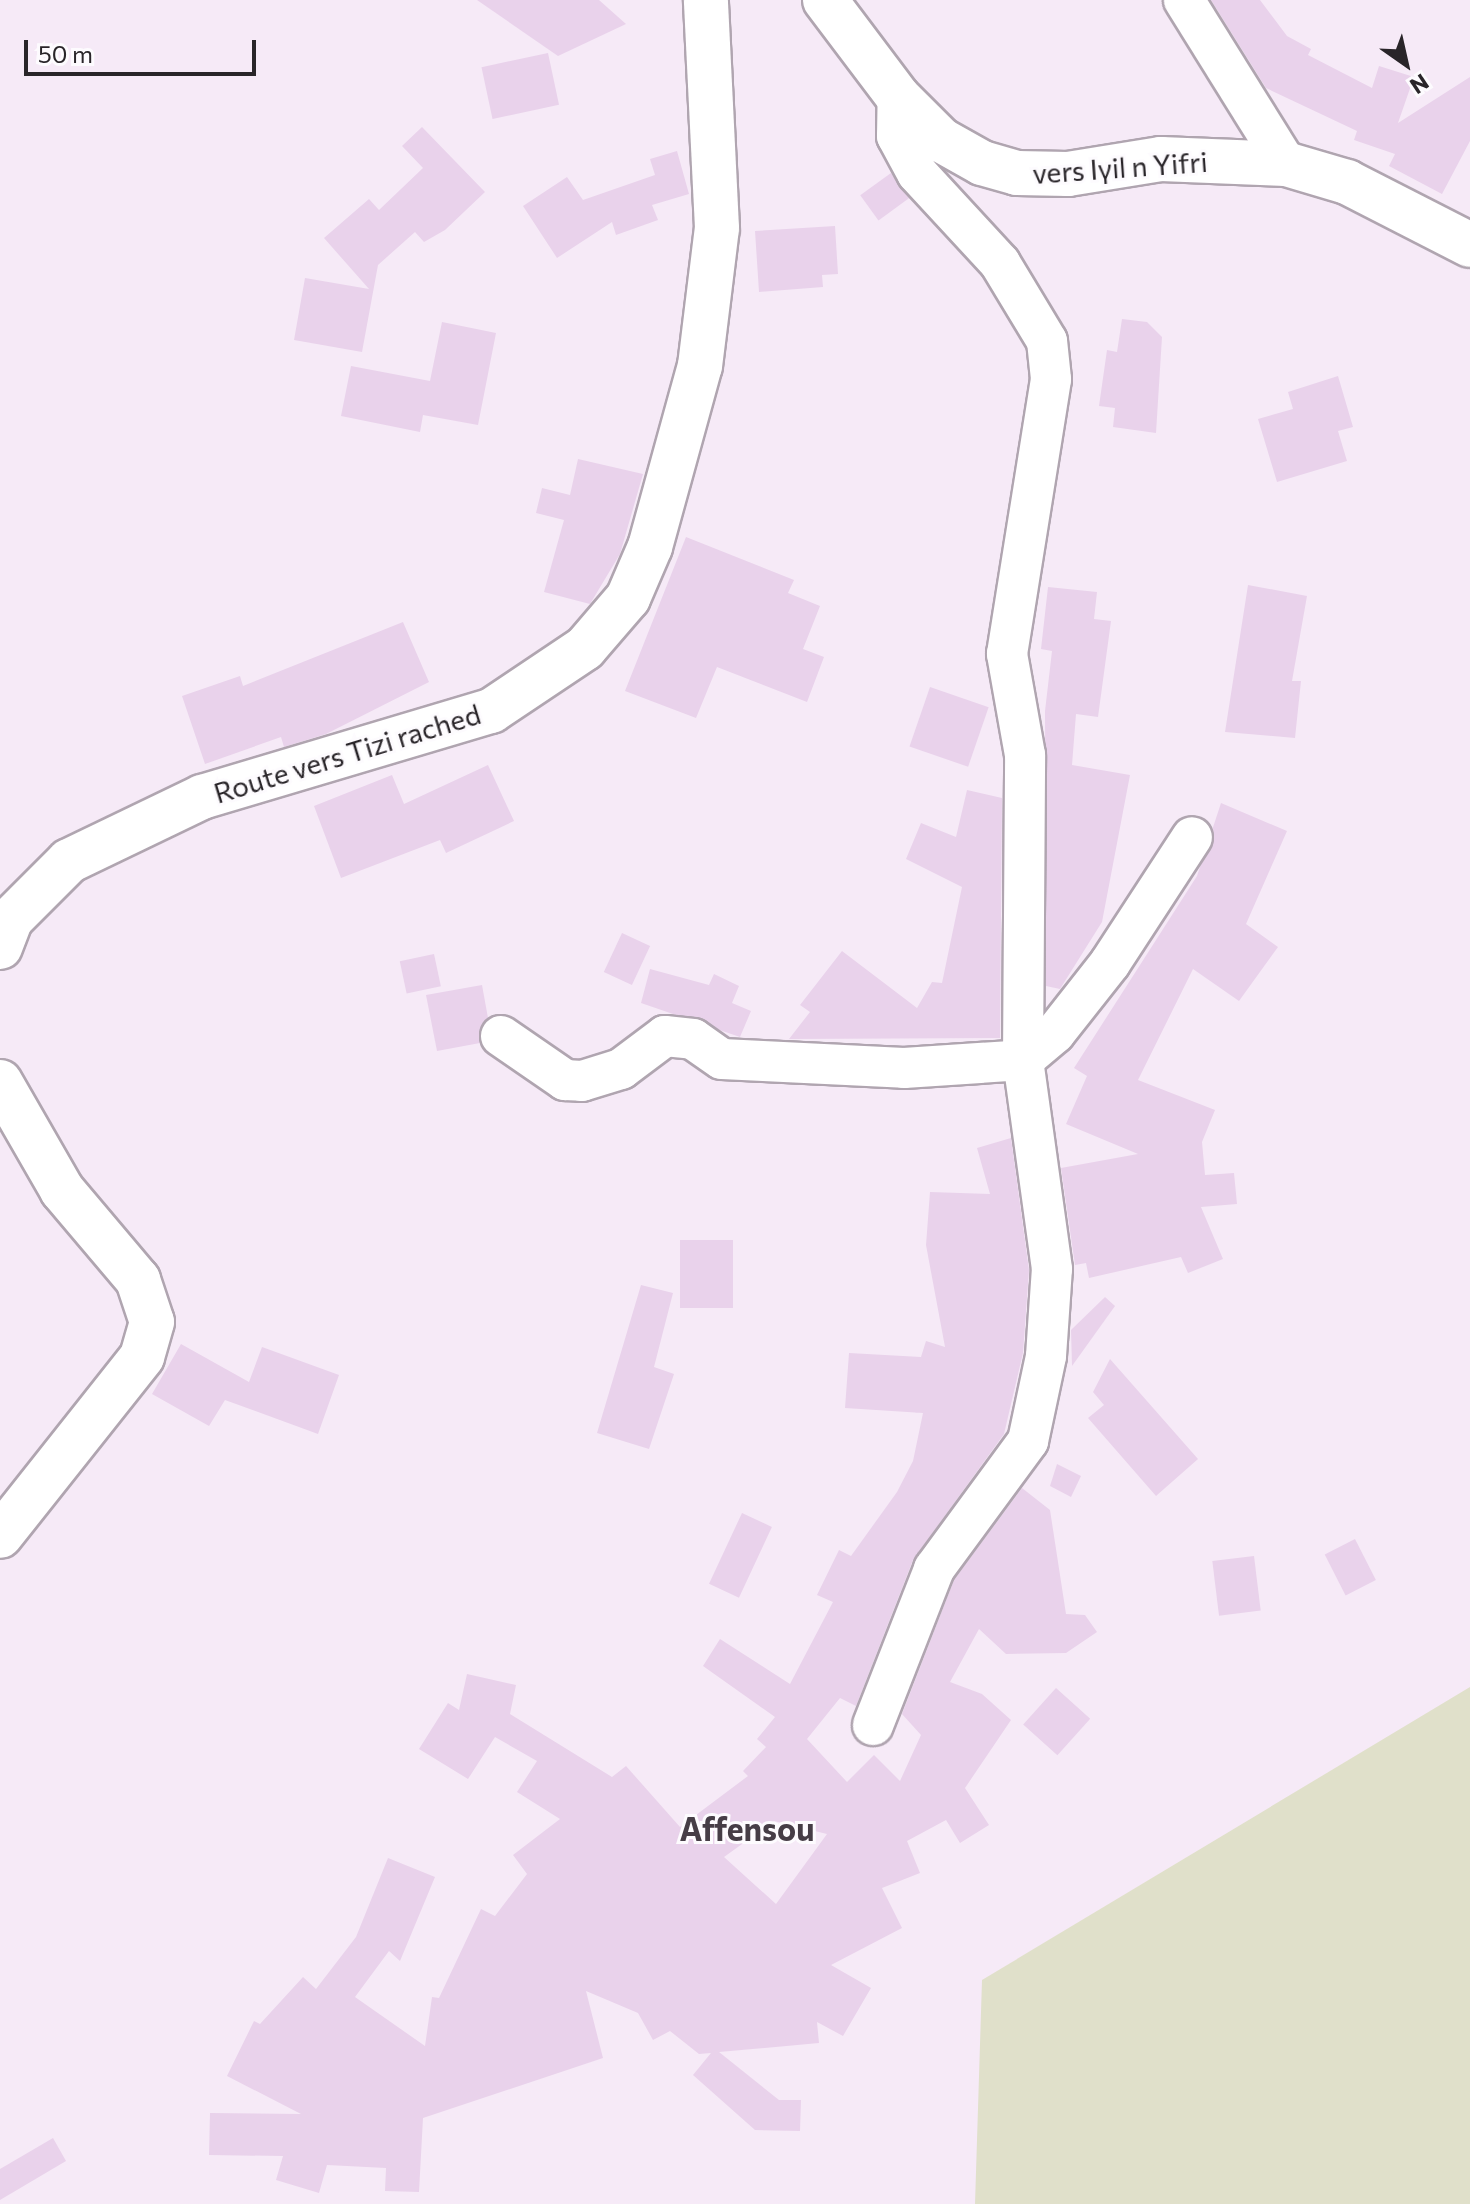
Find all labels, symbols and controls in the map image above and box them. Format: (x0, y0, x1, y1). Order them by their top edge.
scale bar (28, 24, 260, 74)
north arrow (1366, 24, 1446, 104)
text: 50 m (38, 39, 93, 68)
text: N (1405, 69, 1434, 100)
street label: vers Iγil n Yifri (1031, 144, 1209, 190)
street label: Route vers Tizi rached (210, 696, 484, 810)
district label: Affensou (680, 1809, 814, 1847)

